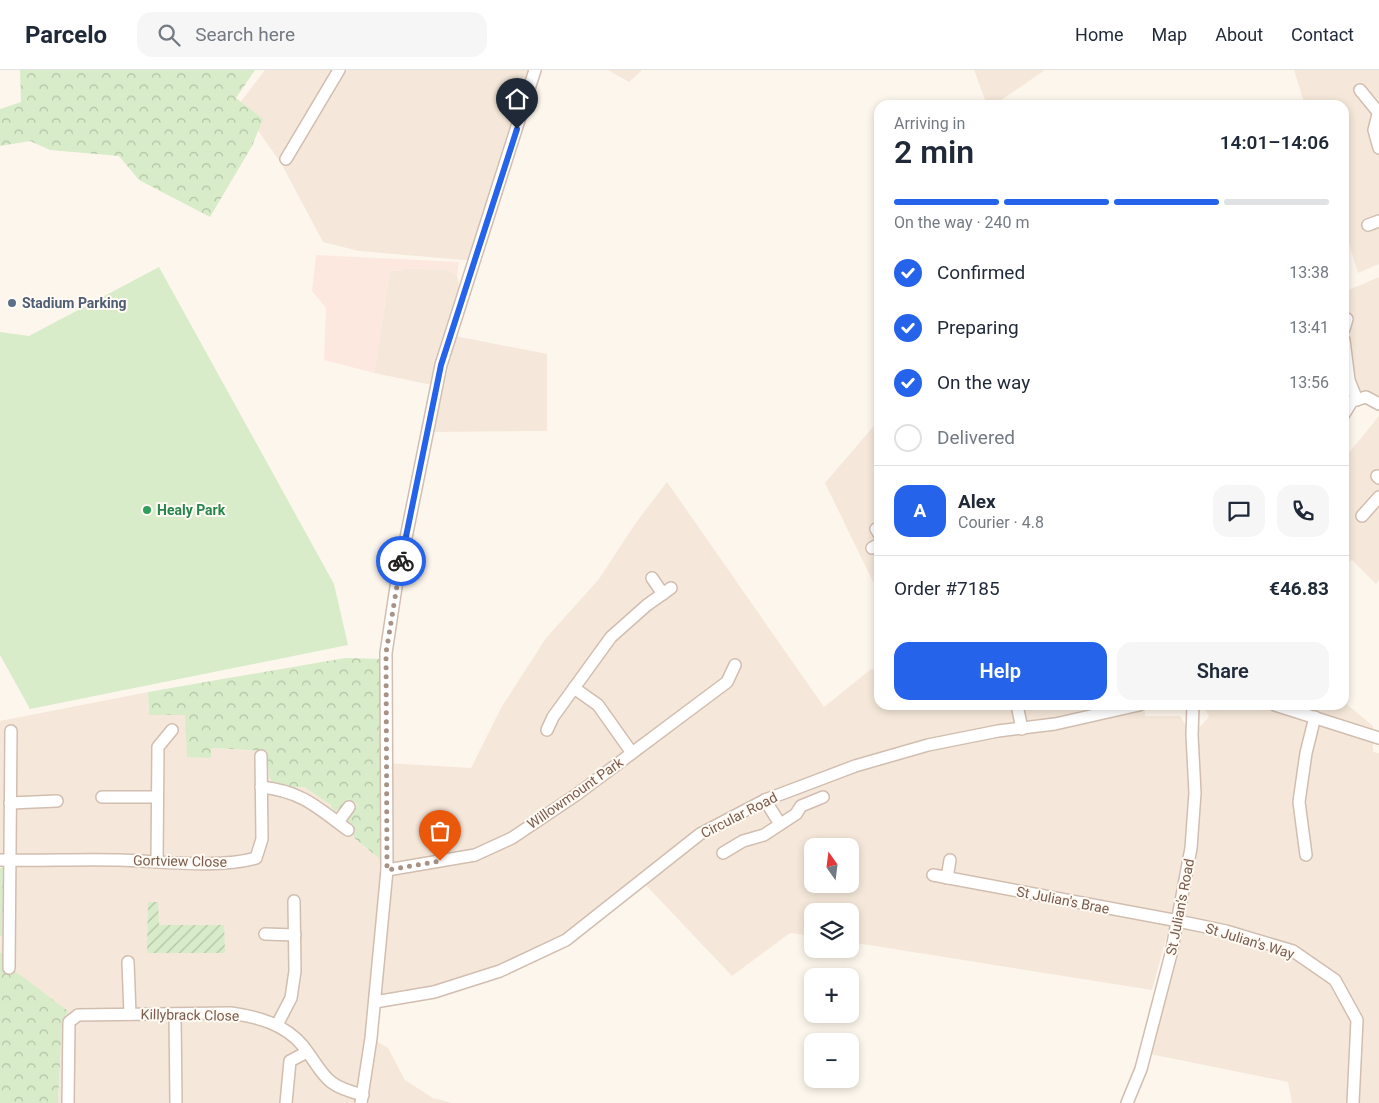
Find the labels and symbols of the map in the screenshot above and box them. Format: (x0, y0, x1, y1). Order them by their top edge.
pin (496, 78, 538, 129)
place label: Stadium Parking (22, 295, 126, 311)
marker: Stadium Parking (6, 297, 18, 309)
place label: Healy Park (157, 502, 226, 518)
marker: Healy Park (141, 504, 153, 516)
courier (376, 536, 426, 586)
street label: Willowmount Park (524, 753, 627, 832)
street label: Circular Road (698, 789, 780, 841)
pin (419, 810, 461, 861)
north arrow (804, 838, 859, 892)
street label: Gortview Close (133, 852, 227, 870)
street label: St Julian's Road (1163, 857, 1197, 957)
street label: St Julian's Brae (1015, 883, 1111, 917)
street label: St Julian's Way (1204, 920, 1297, 962)
street label: Killybrack Close (141, 1006, 239, 1024)

